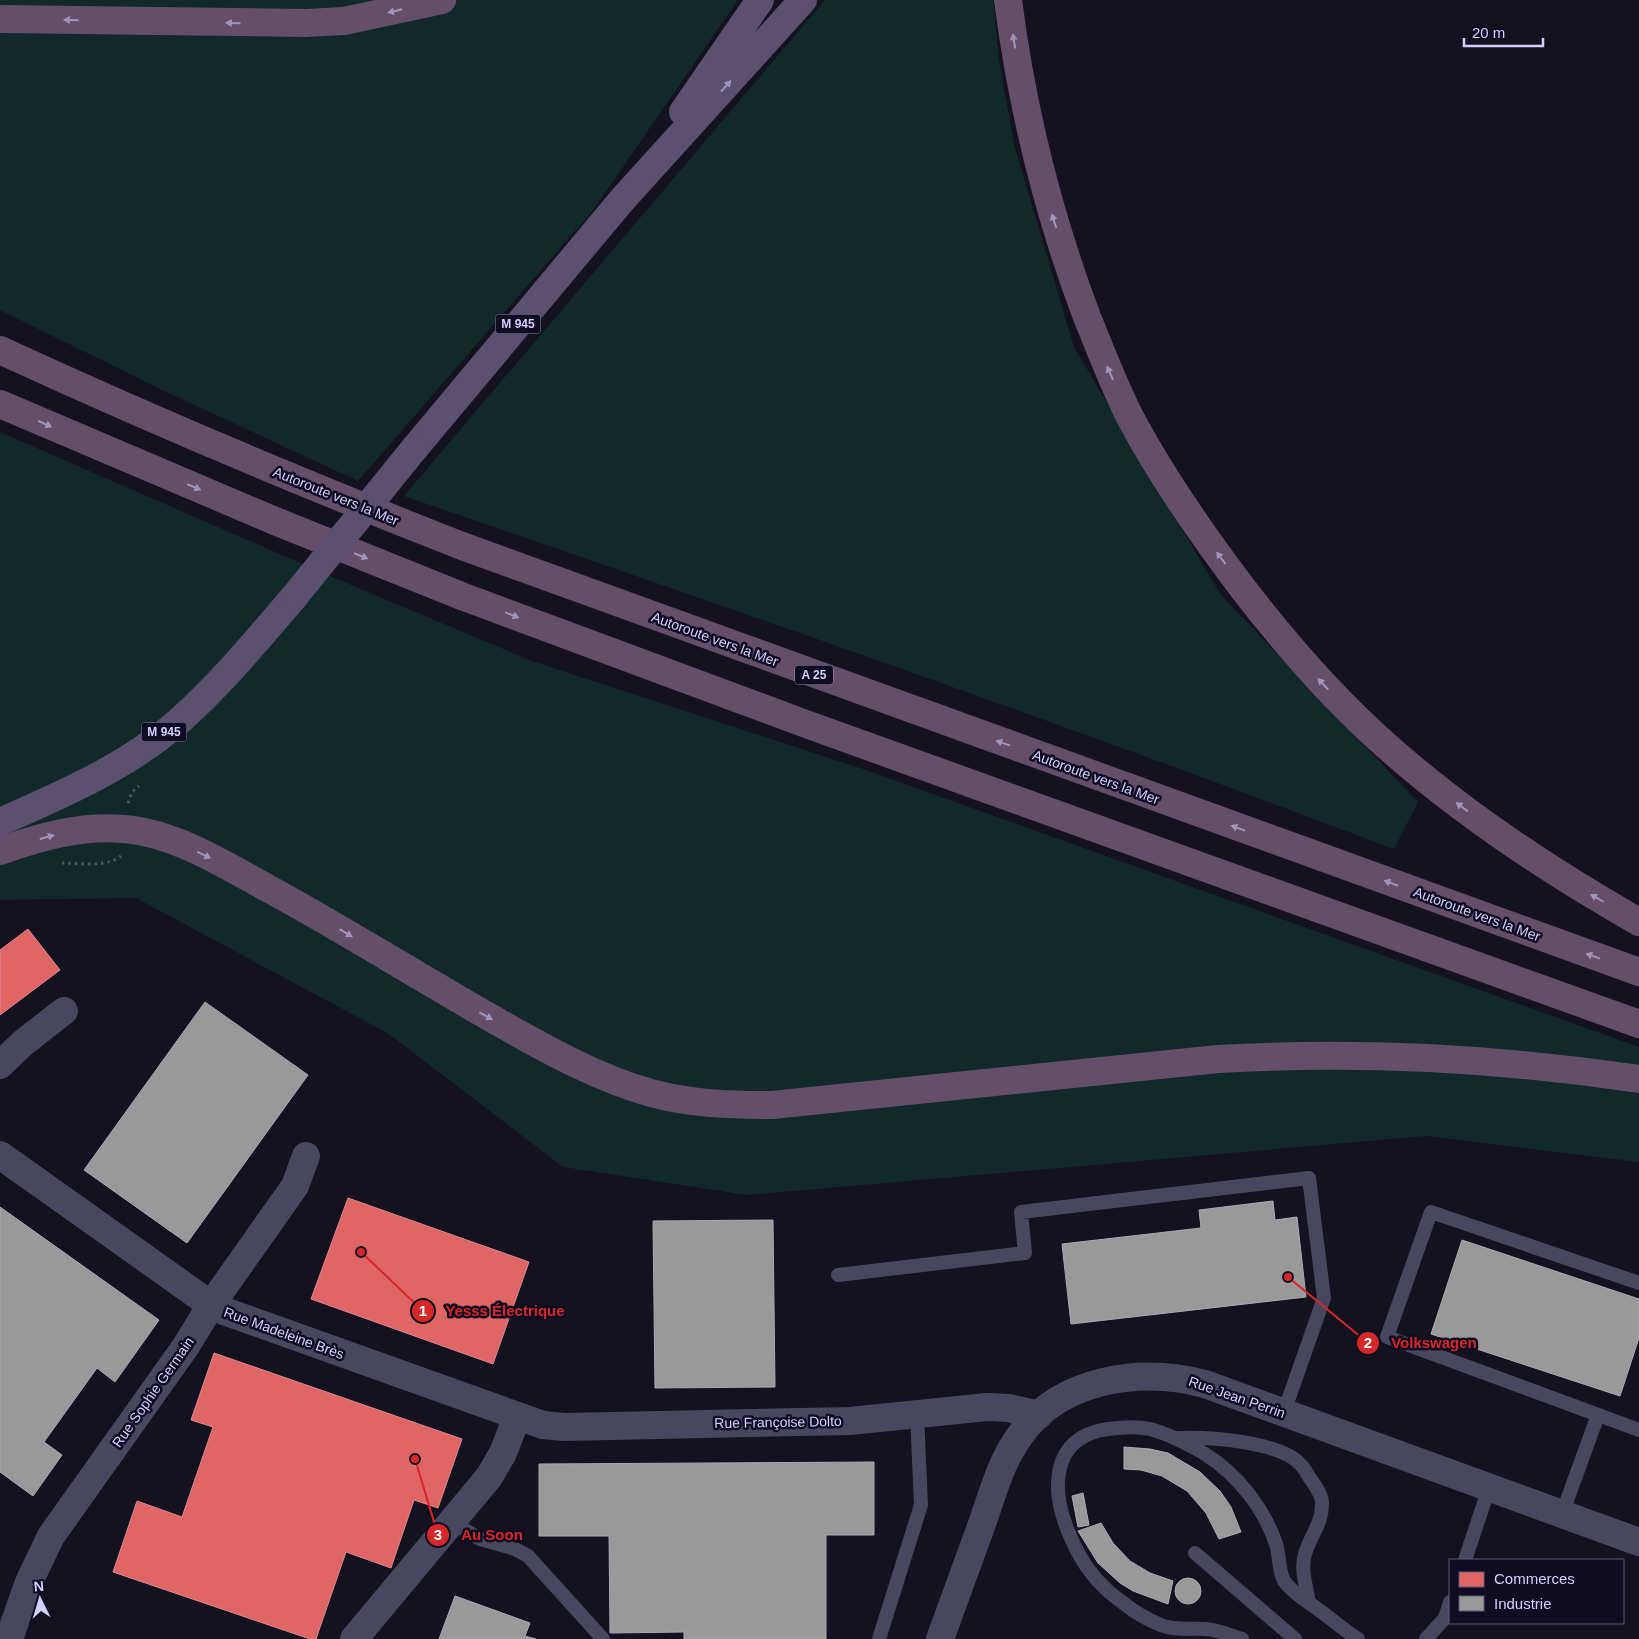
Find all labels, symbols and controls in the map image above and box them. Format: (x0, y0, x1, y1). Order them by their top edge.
one-way arrow (387, 7, 402, 15)
scale bar (1464, 15, 1543, 47)
one-way arrow (63, 16, 79, 24)
one-way arrow (225, 19, 241, 27)
text: 20 m (1472, 24, 1505, 41)
one-way arrow (1009, 33, 1017, 49)
one-way arrow (720, 81, 732, 93)
one-way arrow (1050, 213, 1058, 228)
road number: M 945 (496, 314, 540, 334)
one-way arrow (1106, 366, 1114, 380)
one-way arrow (38, 420, 52, 428)
street label: Autoroute vers la Mer (271, 464, 401, 529)
one-way arrow (187, 484, 201, 492)
one-way arrow (1215, 552, 1226, 565)
one-way arrow (353, 553, 368, 560)
street label: Autoroute vers la Mer (649, 609, 781, 670)
one-way arrow (505, 611, 520, 619)
road number: A 25 (795, 666, 833, 684)
one-way arrow (1317, 679, 1329, 691)
road number: M 945 (142, 722, 186, 742)
one-way arrow (995, 739, 1010, 746)
street label: Autoroute vers la Mer (1030, 747, 1162, 808)
one-way arrow (1456, 801, 1469, 812)
one-way arrow (1230, 824, 1245, 832)
one-way arrow (39, 832, 54, 840)
one-way arrow (197, 852, 211, 860)
one-way arrow (1383, 879, 1398, 887)
street label: Autoroute vers la Mer (1411, 884, 1543, 945)
one-way arrow (1589, 894, 1604, 902)
one-way arrow (340, 929, 353, 938)
one-way arrow (1585, 952, 1600, 960)
one-way arrow (480, 1011, 493, 1020)
callout: Yesss Électrique (410, 1296, 574, 1326)
text: 1 (419, 1302, 427, 1319)
text: Yesss Électrique (445, 1302, 565, 1319)
street label: Rue Madeleine Brès (222, 1304, 346, 1362)
callout: Volkswagen (1356, 1328, 1486, 1358)
street label: Rue Sophie Germain (109, 1334, 197, 1450)
text: 2 (1364, 1334, 1372, 1351)
text: Volkswagen (1391, 1334, 1477, 1351)
street label: Rue Jean Perrin (1187, 1373, 1287, 1421)
street label: Rue Françoise Dolto (714, 1413, 842, 1431)
callout: Au Soon (426, 1520, 532, 1550)
text: 3 (434, 1526, 442, 1543)
text: Au Soon (461, 1526, 523, 1543)
legend (1449, 1559, 1624, 1624)
text: Commerces (1494, 1570, 1575, 1587)
north arrow (15, 1574, 65, 1624)
text: N (33, 1578, 45, 1594)
text: Industrie (1494, 1595, 1552, 1612)

